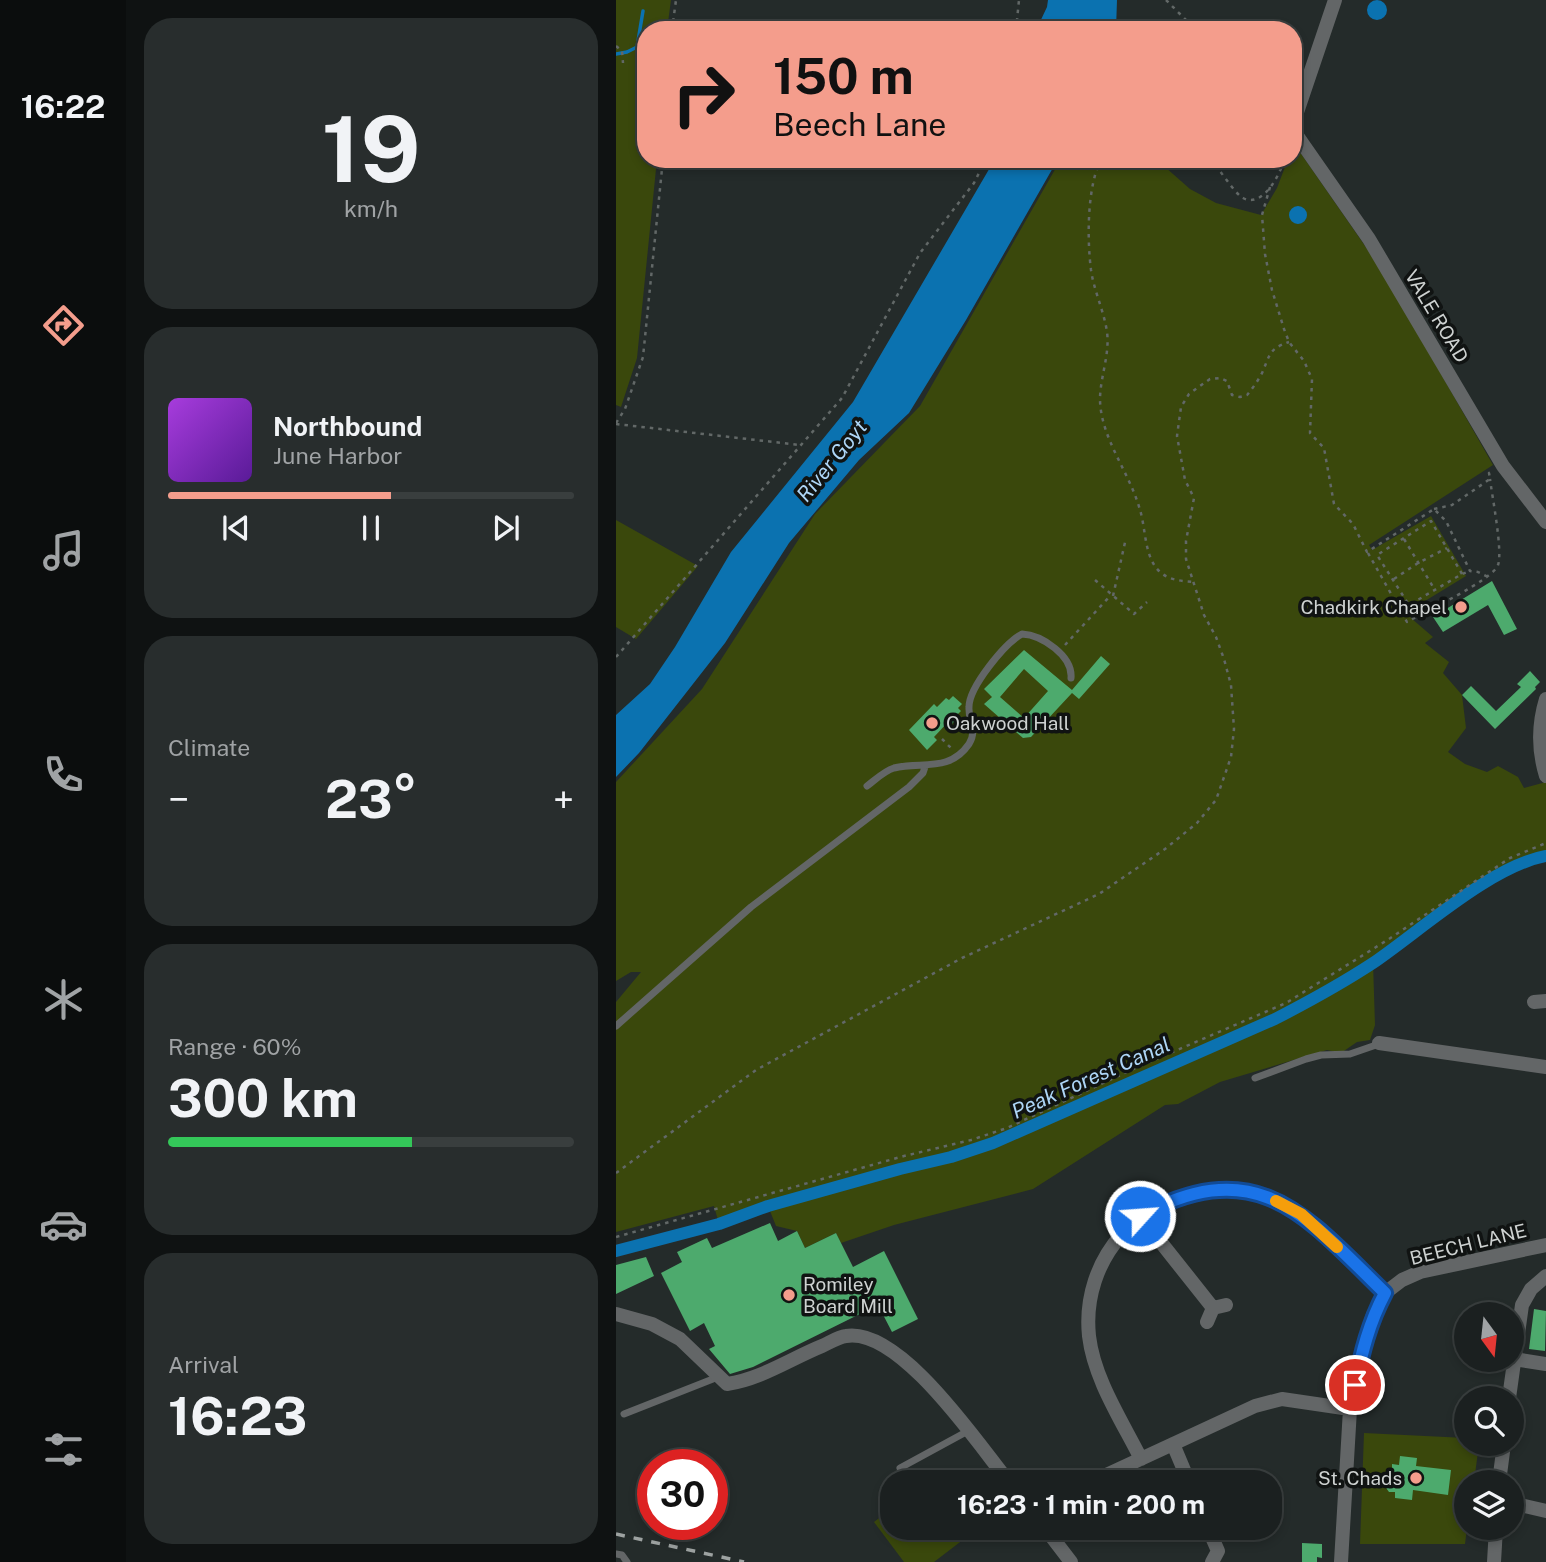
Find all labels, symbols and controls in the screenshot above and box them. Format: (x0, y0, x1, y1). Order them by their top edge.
text: 150 m (773, 47, 914, 105)
icon: right (658, 49, 749, 140)
text: 16:22 (21, 88, 105, 125)
text: 19 (322, 96, 420, 202)
text: Beech Lane (773, 106, 946, 143)
text: km/h (344, 195, 398, 222)
street label: VALE ROAD (1401, 266, 1473, 366)
icon: directions (39, 301, 88, 350)
text: Northbound (273, 411, 422, 442)
water label: River Goyt (791, 415, 872, 507)
text: June Harbor (273, 442, 402, 469)
icon: previous (217, 509, 255, 547)
icon: pause (352, 509, 390, 547)
icon: next (487, 509, 525, 547)
icon: music (39, 526, 88, 575)
place label: Chadkirk Chapel (1300, 596, 1447, 618)
marker: Chadkirk Chapel (1453, 599, 1469, 615)
place label: Oakwood Hall (946, 712, 1069, 734)
marker: Oakwood Hall (924, 715, 940, 731)
text: Climate (168, 734, 250, 761)
icon: phone (39, 750, 88, 799)
text: 23° (325, 769, 417, 830)
text: − (168, 777, 189, 822)
text: + (553, 777, 574, 822)
icon: climate (39, 975, 88, 1024)
water label: Peak Forest Canal (1008, 1031, 1174, 1124)
text: Range · 60% (168, 1033, 301, 1060)
text: 300 km (168, 1068, 358, 1129)
position arrow (1103, 1179, 1177, 1253)
icon: car (39, 1200, 88, 1249)
street label: BEECH LANE (1407, 1219, 1529, 1269)
place label: Romiley Board Mill (803, 1273, 893, 1317)
marker: Romiley Board Mill (781, 1287, 797, 1303)
north arrow (1454, 1302, 1524, 1372)
map controls (1454, 1302, 1524, 1540)
text: Arrival (168, 1351, 239, 1378)
pin (1325, 1355, 1385, 1415)
icon: arrive (1336, 1366, 1374, 1404)
text: 16:23 (168, 1386, 307, 1447)
button: search (1454, 1386, 1524, 1456)
icon: filters (39, 1425, 88, 1474)
speed limit sign: 30 (637, 1449, 728, 1540)
place label: St. Chads (1318, 1467, 1402, 1489)
marker: St. Chads (1408, 1470, 1424, 1486)
button: layers (1454, 1470, 1524, 1540)
text: 16:23 · 1 min · 200 m (957, 1489, 1205, 1520)

